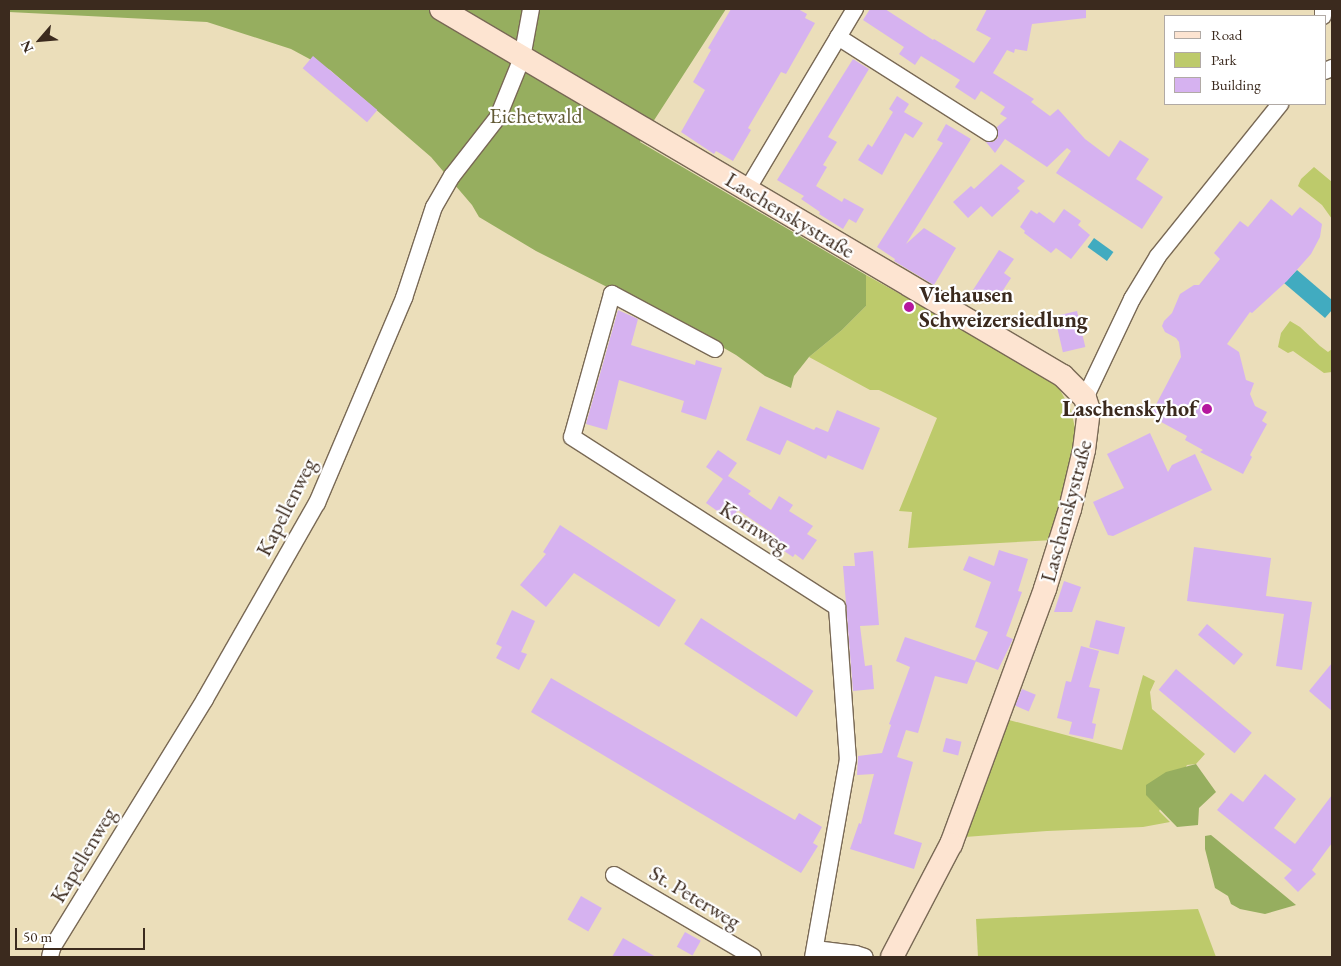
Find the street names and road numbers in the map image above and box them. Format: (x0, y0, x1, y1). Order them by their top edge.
street label: Laschenskystraße (721, 166, 859, 264)
street label: Laschenskystraße (1034, 437, 1098, 585)
street label: Kapellenweg (250, 454, 322, 560)
street label: Kornweg (715, 495, 793, 559)
street label: Kapellenweg (44, 802, 122, 908)
street label: St. Peterweg (645, 859, 745, 935)

